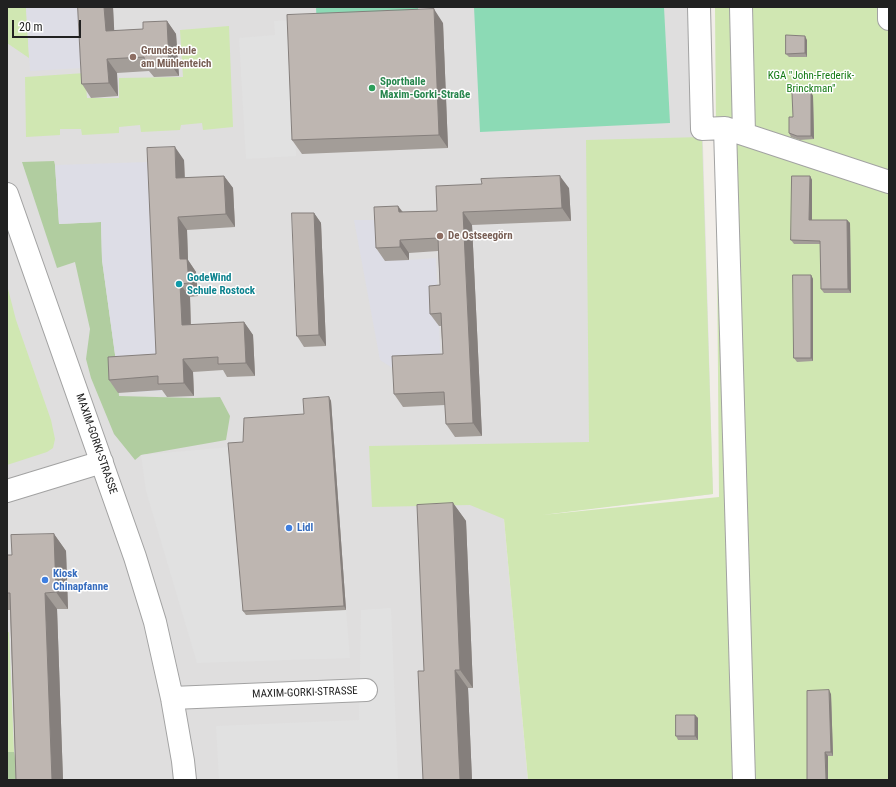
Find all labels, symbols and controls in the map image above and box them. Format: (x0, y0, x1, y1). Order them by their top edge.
scale bar (14, 12, 83, 38)
text: 20 m (19, 20, 43, 34)
place label: Grundschule am Mühlenteich (141, 44, 211, 70)
marker: Grundschule am Mühlenteich (128, 52, 138, 62)
park label: KGA "John-Frederik- Brinckman" (768, 69, 854, 95)
place label: Sporthalle Maxim-Gorki-Straße (380, 75, 470, 101)
marker: Sporthalle Maxim-Gorki-Straße (367, 83, 377, 93)
place label: De Ostseegörn (448, 229, 513, 243)
marker: De Ostseegörn (435, 231, 445, 241)
place label: GodeWind Schule Rostock (187, 271, 255, 297)
marker: GodeWind Schule Rostock (174, 279, 184, 289)
street label: MAXIM-GORKI-STRASSE (73, 392, 119, 496)
place label: Lidl (297, 521, 313, 535)
marker: Lidl (284, 523, 294, 533)
place label: Kiosk Chinapfanne (53, 567, 108, 593)
marker: Kiosk Chinapfanne (40, 575, 50, 585)
street label: MAXIM-GORKI-STRASSE (252, 685, 358, 701)

